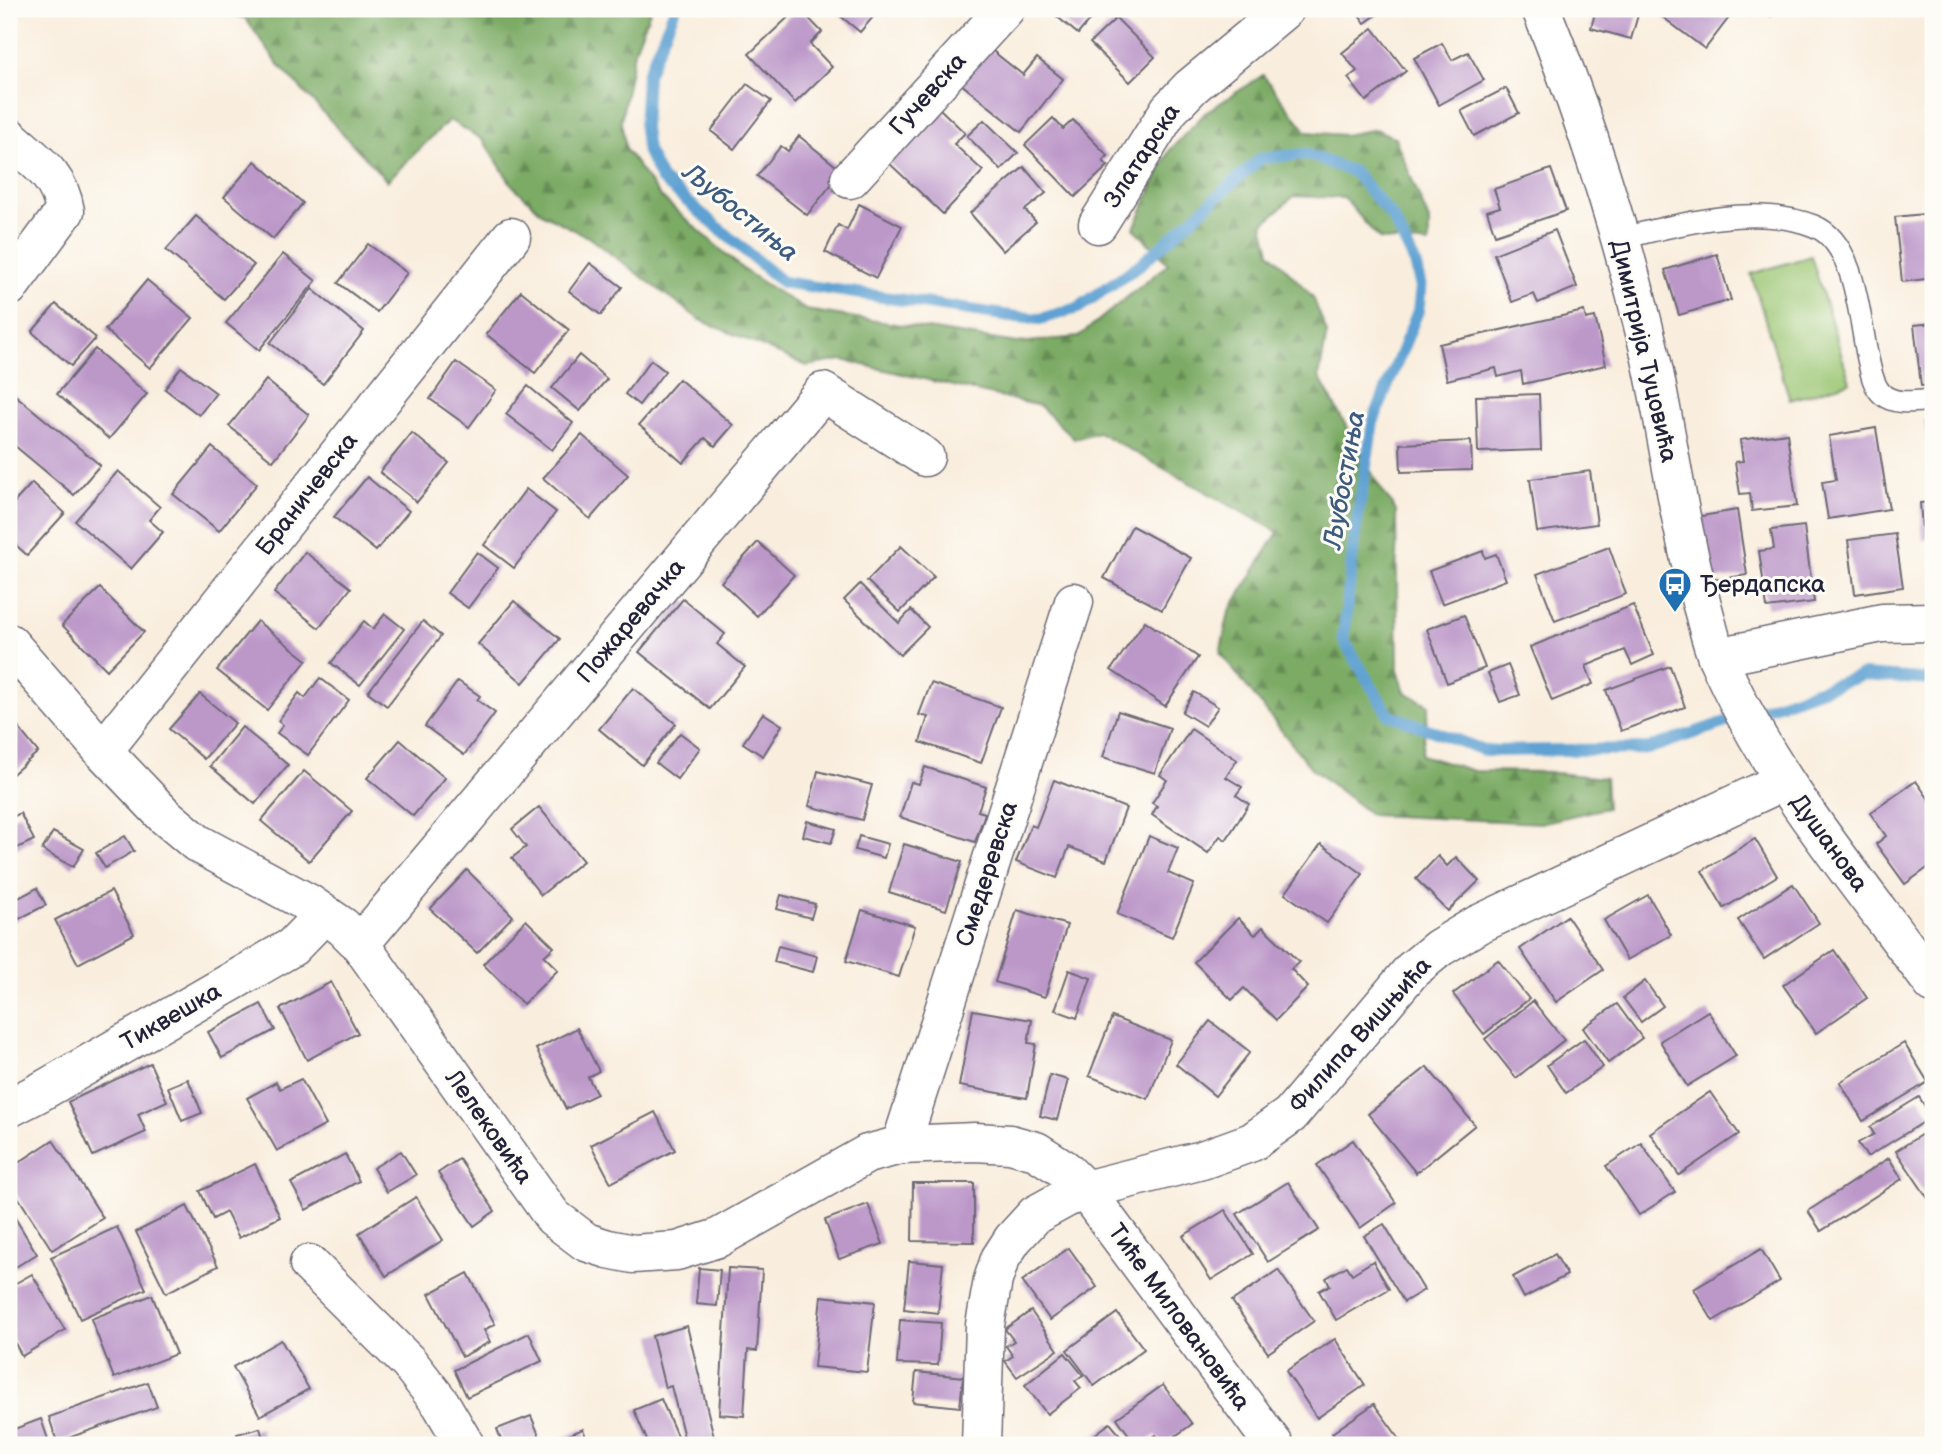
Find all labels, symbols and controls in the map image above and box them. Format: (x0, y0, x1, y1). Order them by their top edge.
street label: Гучевска (883, 47, 973, 141)
street label: Златарска (1098, 98, 1186, 214)
water label: Љубостиња (674, 156, 804, 269)
street label: Димитрија Туцовића (1604, 237, 1684, 465)
water label: Љубостиња (1317, 409, 1372, 553)
street label: Браничевска (250, 427, 364, 561)
street label: Пожаревачка (571, 553, 691, 689)
bus stop icon: Ђердапска (1656, 565, 1694, 614)
place label: Ђердапска (1700, 570, 1825, 599)
street label: Душанова (1784, 789, 1874, 897)
street label: Смедеревска (950, 798, 1024, 950)
street label: Филипа Вишњића (1283, 951, 1437, 1119)
street label: Тиквешка (116, 977, 226, 1057)
street label: Лелековића (439, 1064, 539, 1190)
street label: Тиће Миловановића (1102, 1218, 1256, 1416)

